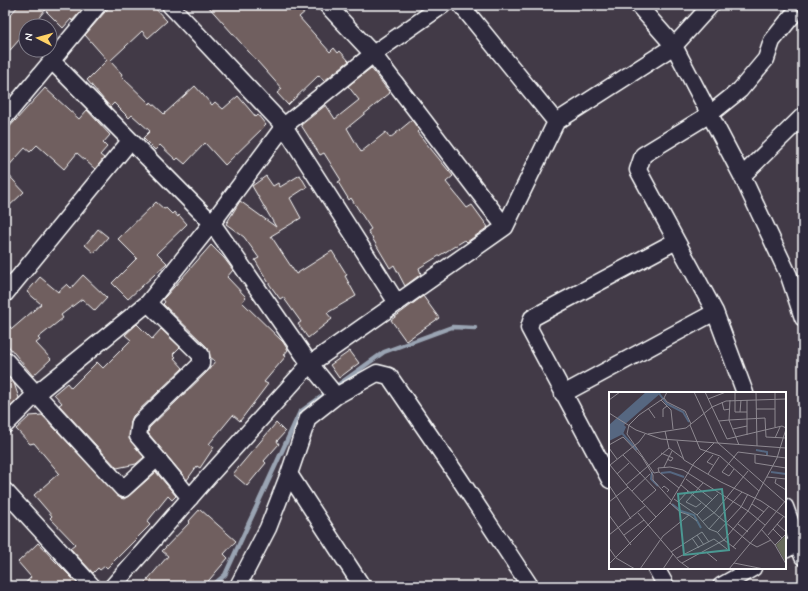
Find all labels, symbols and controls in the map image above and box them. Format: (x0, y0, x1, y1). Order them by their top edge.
north arrow (18, 18, 58, 58)
text: N (22, 33, 36, 41)
inset map (609, 392, 786, 569)

